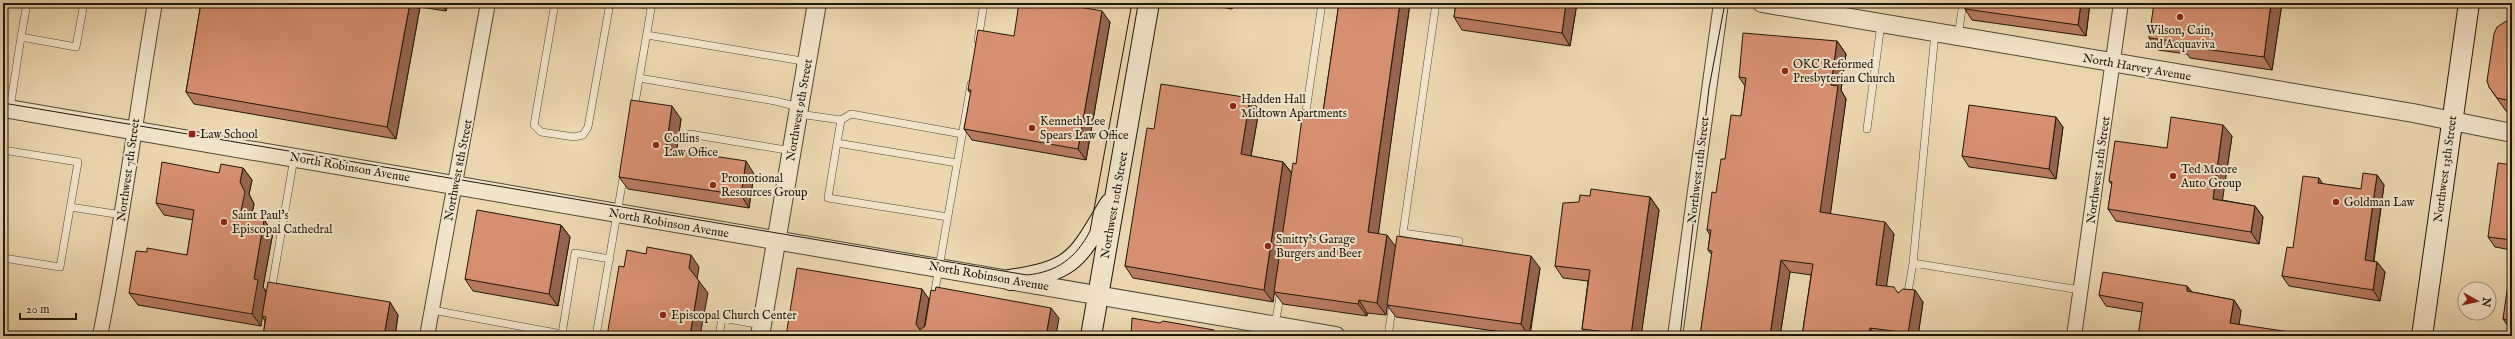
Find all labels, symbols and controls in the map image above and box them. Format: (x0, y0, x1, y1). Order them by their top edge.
marker: Wilson, Cain, and Acquaviva (2175, 12, 2185, 22)
place label: Wilson, Cain, and Acquaviva (2145, 23, 2216, 53)
street label: North Harvey Avenue (2082, 51, 2193, 85)
place label: OKC Reformed Presbyterian Church (1793, 57, 1895, 86)
street label: Northwest 9th Street (783, 58, 816, 162)
marker: OKC Reformed Presbyterian Church (1780, 66, 1790, 76)
place label: Hadden Hall Midtown Apartments (1241, 92, 1347, 122)
marker: Hadden Hall Midtown Apartments (1228, 101, 1238, 111)
place label: Kenneth Lee Spears Law Office (1040, 114, 1129, 144)
street label: Northwest 12th Street (2084, 115, 2113, 225)
street label: Northwest 13th Street (2431, 115, 2460, 223)
street label: Northwest 11th Street (1685, 116, 1712, 224)
street label: Northwest 7th Street (114, 118, 143, 223)
street label: Northwest 8th Street (441, 118, 476, 222)
marker: Kenneth Lee Spears Law Office (1027, 123, 1037, 133)
place label: Law School (200, 127, 259, 142)
marker: Law School (187, 129, 197, 139)
place label: Collins Law Office (664, 131, 719, 160)
marker: Collins Law Office (651, 140, 661, 150)
street label: North Robinson Avenue (289, 150, 412, 186)
street label: Northwest 10th Street (1098, 150, 1131, 260)
place label: Ted Moore Auto Group (2180, 162, 2242, 192)
place label: Promotional Resources Group (721, 171, 808, 201)
marker: Ted Moore Auto Group (2168, 171, 2178, 181)
marker: Promotional Resources Group (708, 180, 718, 190)
place label: Goldman Law (2344, 195, 2416, 210)
marker: Goldman Law (2331, 197, 2341, 207)
street label: North Robinson Avenue (608, 206, 731, 242)
place label: Saint Paul's Episcopal Cathedral (232, 208, 333, 238)
marker: Saint Paul's Episcopal Cathedral (219, 217, 229, 227)
place label: Smitty’s Garage Burgers and Beer (1276, 232, 1362, 261)
marker: Smitty’s Garage Burgers and Beer (1263, 241, 1273, 251)
street label: North Robinson Avenue (928, 259, 1051, 295)
north arrow (2457, 281, 2497, 321)
scale bar (20, 295, 76, 321)
text: N (2478, 296, 2494, 308)
text: 20 m (26, 302, 49, 317)
place label: Episcopal Church Center (671, 308, 797, 324)
marker: Episcopal Church Center (658, 310, 668, 320)

